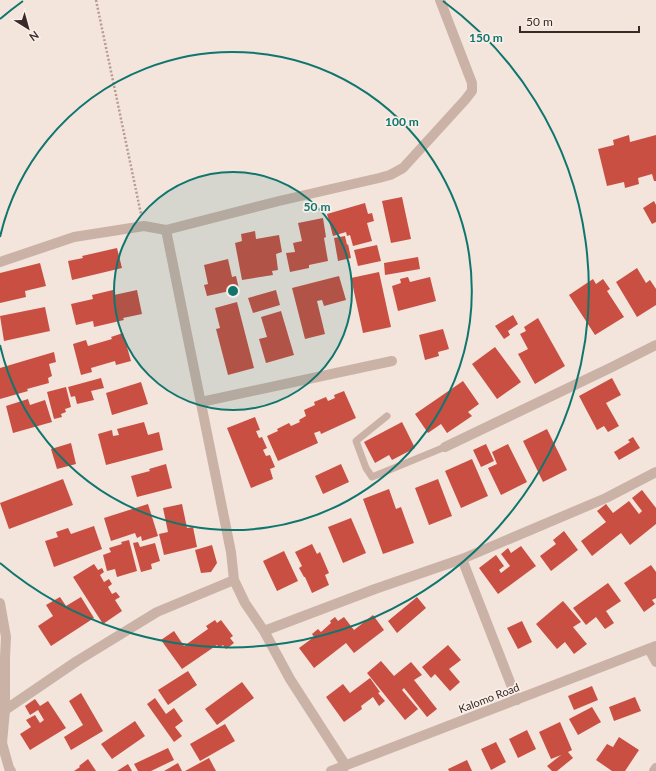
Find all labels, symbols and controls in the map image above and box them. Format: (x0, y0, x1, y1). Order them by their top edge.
north arrow (8, 8, 48, 48)
scale bar (520, 8, 639, 34)
text: 50 m (526, 14, 553, 29)
text: N (27, 29, 42, 44)
text: 150 m (469, 30, 503, 45)
text: 100 m (385, 114, 419, 129)
text: 50 m (304, 199, 330, 214)
centre of rings (226, 284, 240, 298)
street label: Kalomo Road (457, 680, 521, 715)

